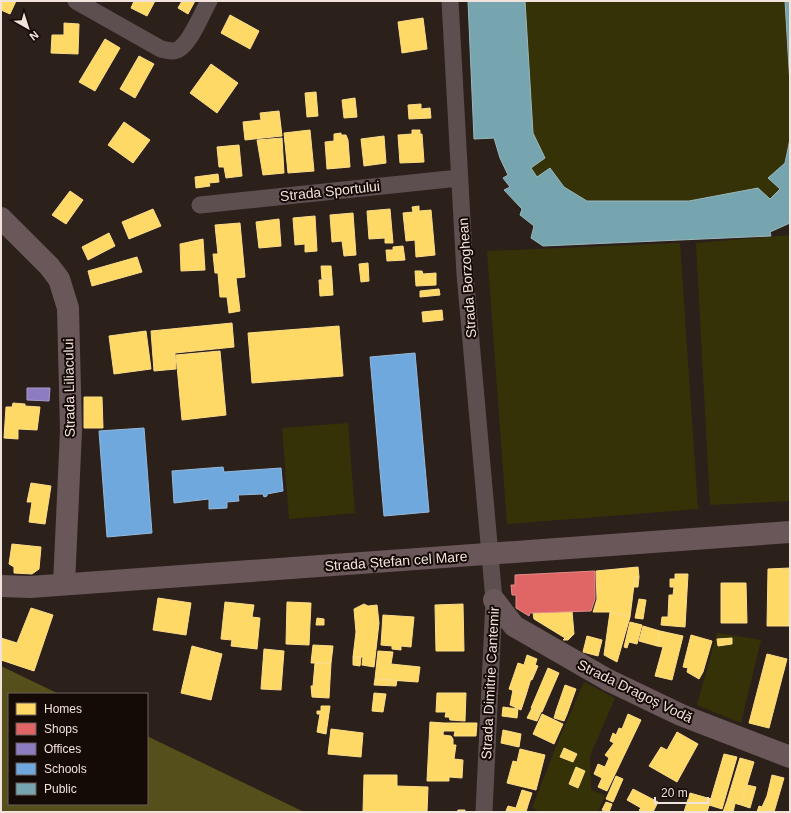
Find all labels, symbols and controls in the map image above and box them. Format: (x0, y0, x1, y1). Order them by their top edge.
north arrow (8, 8, 48, 48)
text: N (27, 29, 41, 43)
street label: Strada Sportului (279, 178, 381, 204)
street label: Strada Borzoghean (455, 217, 479, 339)
street label: Strada Liliacului (60, 338, 78, 438)
street label: Strada Ștefan cel Mare (324, 548, 468, 574)
street label: Strada Dimitrie Cantemir (478, 606, 502, 760)
street label: Strada Dragoș Vodă (575, 656, 695, 726)
legend (8, 693, 148, 805)
text: Homes (44, 702, 82, 716)
text: Shops (44, 722, 78, 736)
text: Offices (44, 742, 81, 756)
text: Schools (44, 762, 87, 776)
scale bar (655, 779, 708, 805)
text: Public (44, 782, 77, 796)
text: 20 m (661, 786, 688, 800)

